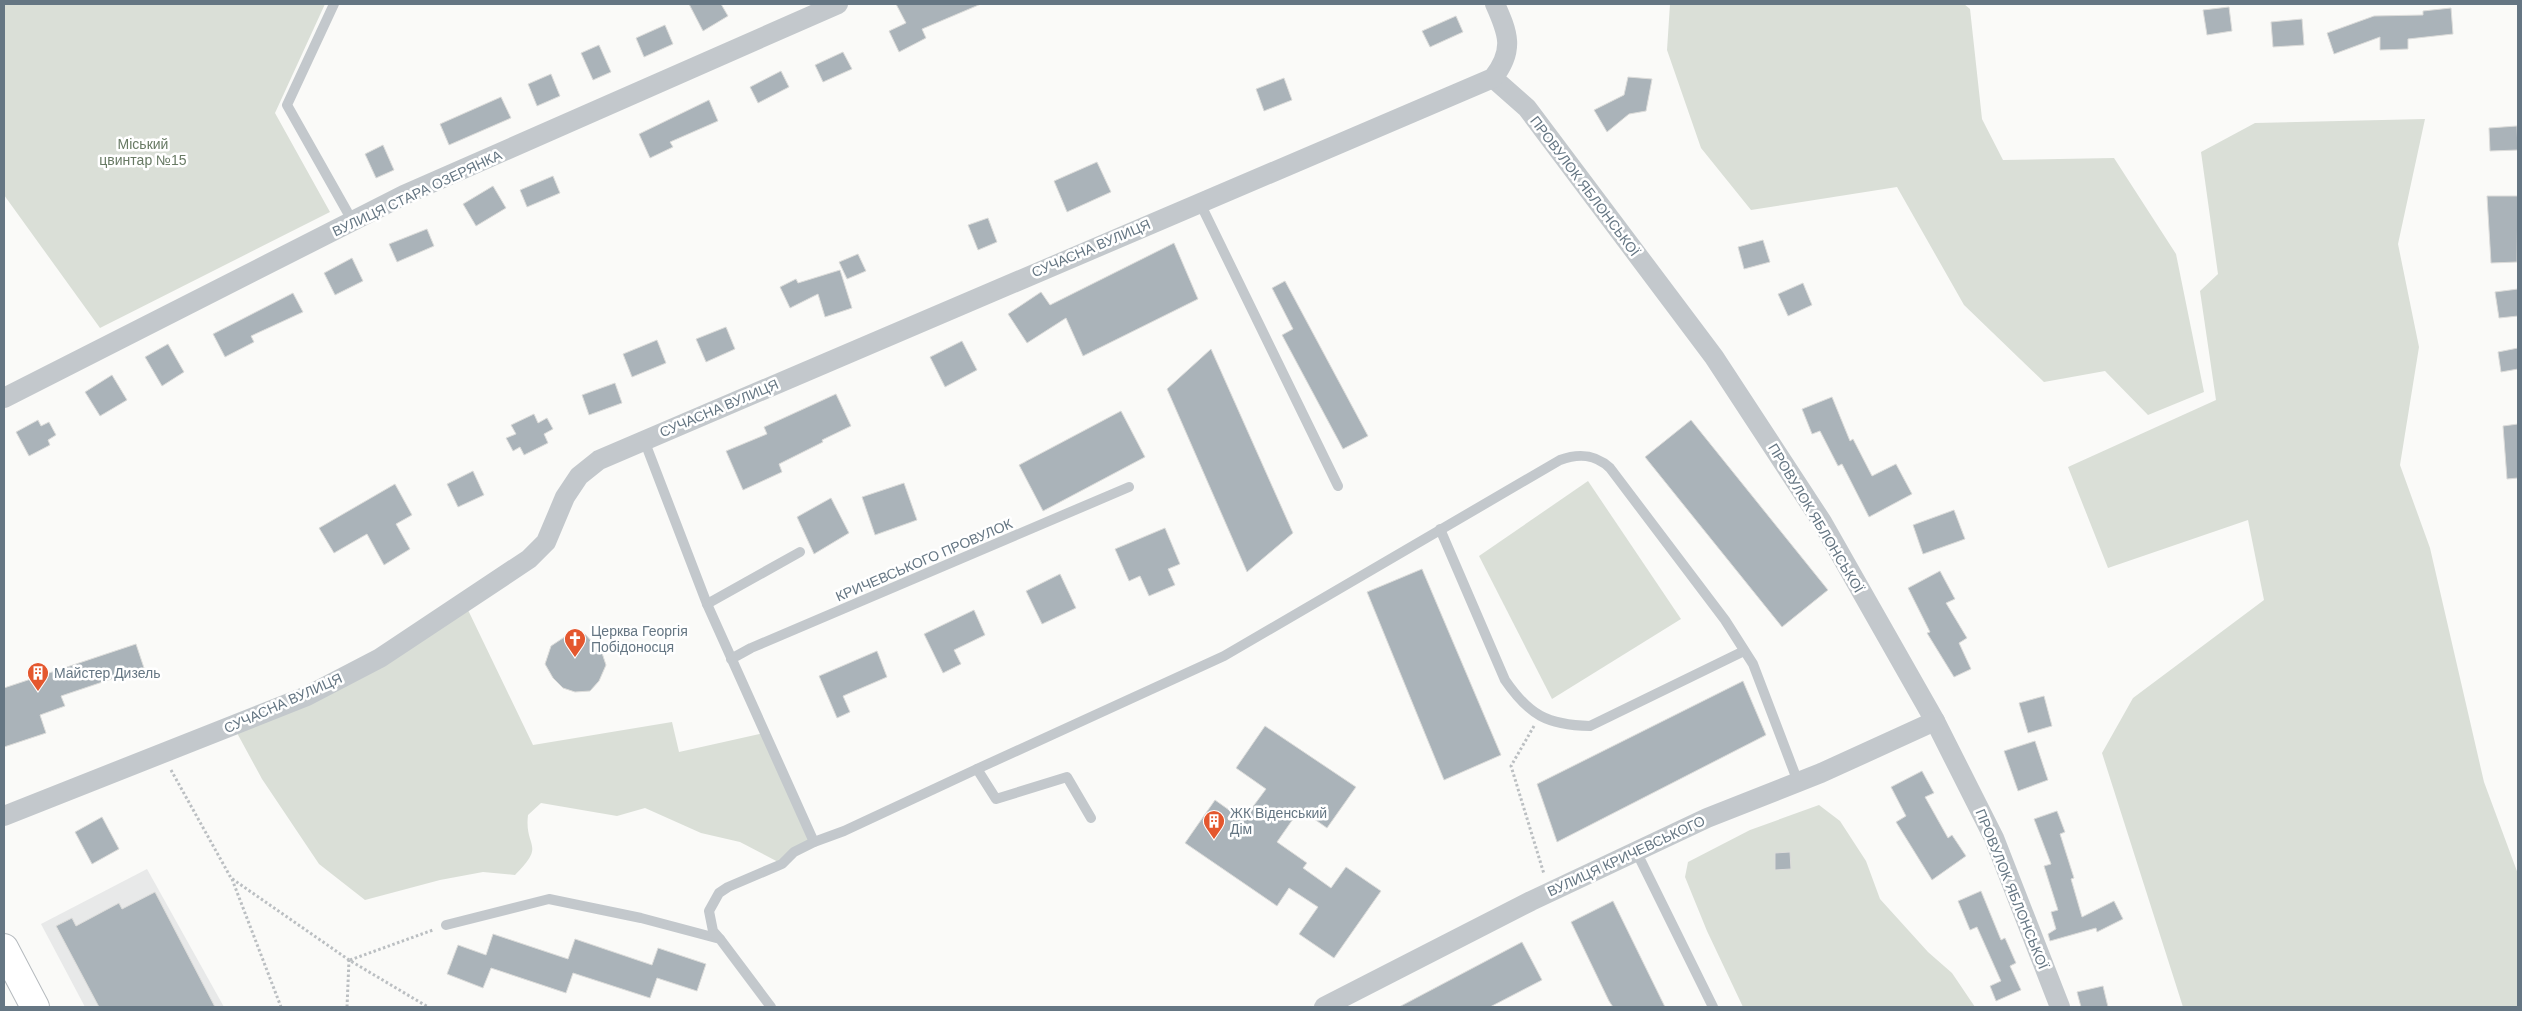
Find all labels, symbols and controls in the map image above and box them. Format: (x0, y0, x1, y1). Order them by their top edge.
street label: ПРОВУЛОК ЯБЛОНСЬКОЇ (1527, 113, 1643, 259)
park label: Міський цвинтар №15 (99, 136, 187, 168)
street label: ВУЛИЦЯ СТАРА ОЗЕРЯНКА (330, 146, 505, 239)
street label: СУЧАСНА ВУЛИЦЯ (1029, 216, 1153, 280)
street label: СУЧАСНА ВУЛИЦЯ (657, 376, 781, 440)
street label: ПРОВУЛОК ЯБЛОНСЬКОЇ (1765, 441, 1867, 595)
street label: КРИЧЕВСЬКОГО ПРОВУЛОК (833, 515, 1016, 605)
place label: Церква Георгія Побідоносця (591, 623, 688, 655)
church icon: Церква Георгія Побідоносця (563, 627, 587, 658)
building icon: Майстер Дизель (26, 661, 50, 692)
place label: Майстер Дизель (54, 665, 161, 681)
street label: СУЧАСНА ВУЛИЦЯ (222, 670, 344, 736)
place label: ЖК Віденський Дім (1230, 805, 1327, 837)
street label: ПРОВУЛОК ЯБЛОНСЬКОЇ (1973, 807, 2051, 971)
building icon: ЖК Віденський Дім (1202, 809, 1226, 840)
street label: ВУЛИЦЯ КРИЧЕВСЬКОГО (1545, 812, 1707, 900)

